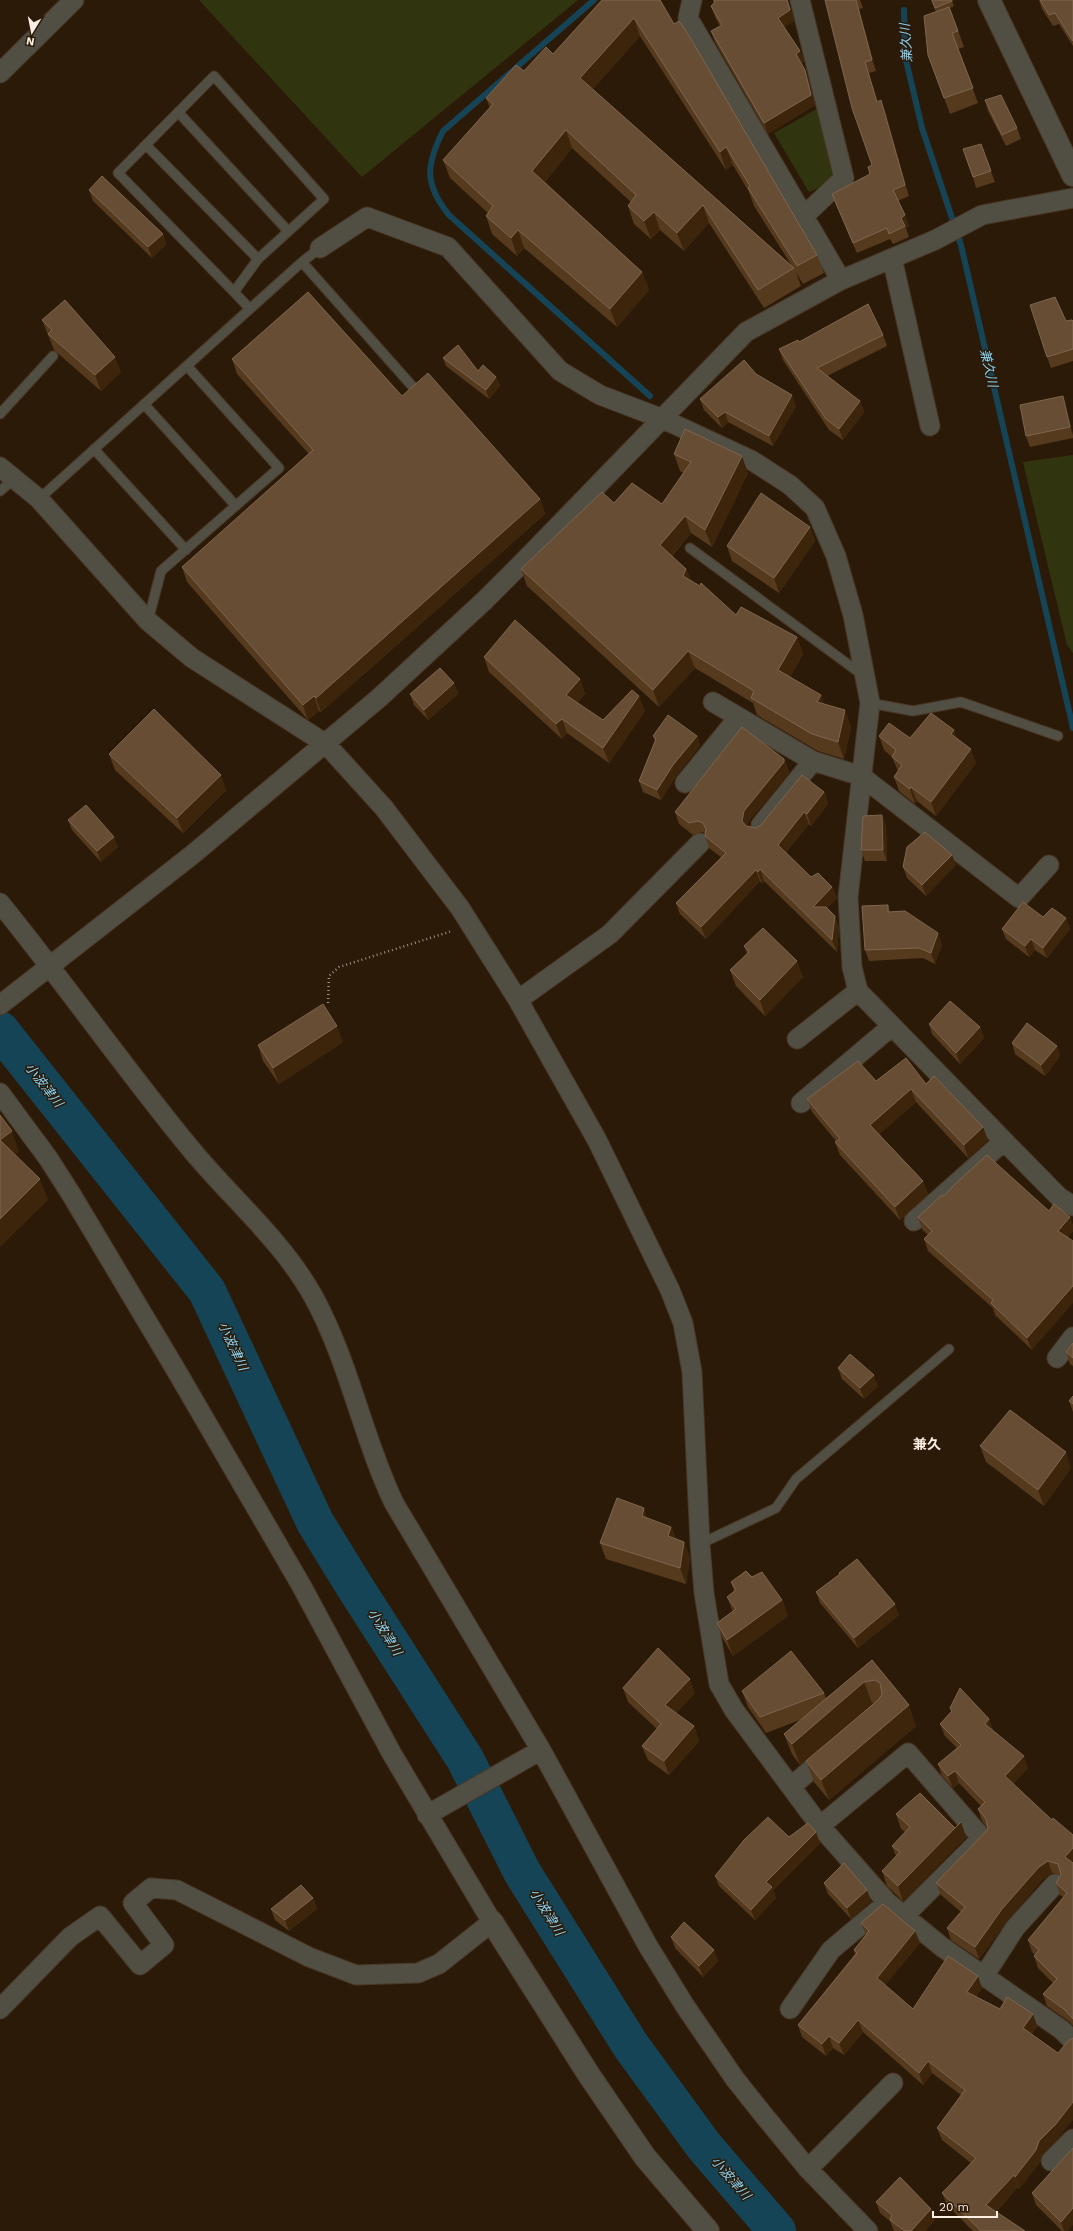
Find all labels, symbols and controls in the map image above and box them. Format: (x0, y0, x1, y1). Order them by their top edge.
north arrow (12, 12, 52, 52)
water label: 兼久川 (897, 21, 915, 63)
text: N (25, 34, 35, 48)
water label: 兼久川 (977, 347, 1001, 391)
water label: 小波津川 (22, 1060, 67, 1112)
water label: 小波津川 (215, 1319, 252, 1375)
district label: 兼久 (913, 1436, 941, 1452)
water label: 小波津川 (365, 1606, 406, 1660)
water label: 小波津川 (527, 1886, 568, 1940)
water label: 小波津川 (708, 2153, 755, 2204)
scale bar (933, 2193, 997, 2219)
text: 20 m (939, 2200, 969, 2214)

